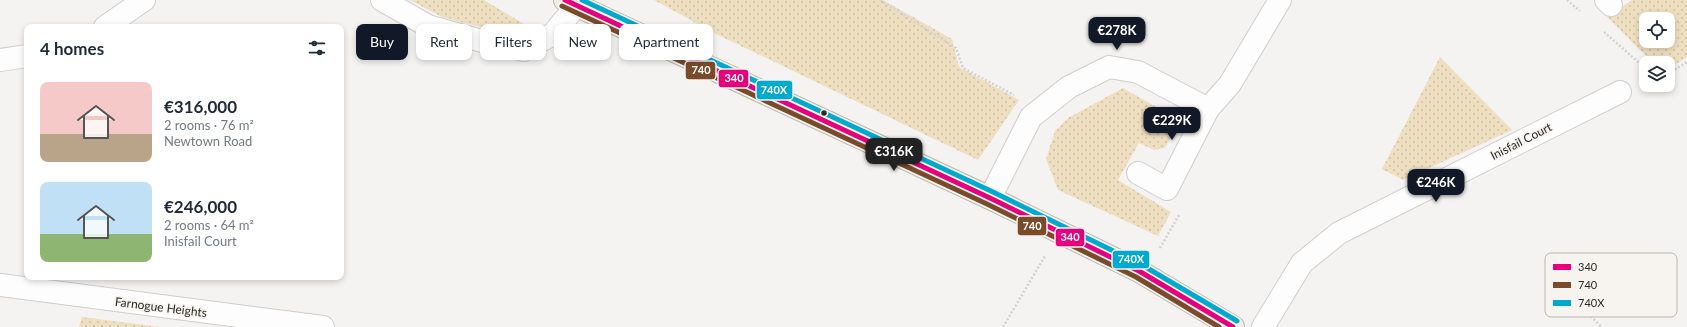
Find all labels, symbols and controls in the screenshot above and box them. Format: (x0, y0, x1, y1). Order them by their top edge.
map controls (1639, 12, 1675, 92)
button: locate (1639, 12, 1675, 48)
pin: €278K (1089, 17, 1145, 51)
text: €278K (1097, 22, 1137, 38)
chip: Buy (356, 24, 408, 60)
chip: Rent (416, 24, 472, 60)
chip: Filters (480, 24, 546, 60)
chip: New (554, 24, 611, 60)
chip: Apartment (619, 24, 713, 60)
icon: filters (306, 37, 328, 59)
text: 4 homes (40, 38, 104, 59)
button: layers (1639, 56, 1675, 92)
line badge: 740 (685, 61, 716, 80)
text: 740 (691, 63, 711, 76)
line badge: 340 (718, 69, 749, 88)
text: 340 (724, 71, 744, 84)
line badge: 740X (756, 80, 793, 100)
text: 740X (761, 83, 788, 96)
text: €316,000 (164, 96, 237, 117)
icon: home (72, 98, 120, 146)
pin: €229K (1144, 107, 1200, 141)
unlabelled marker (819, 108, 829, 118)
text: €229K (1152, 112, 1192, 128)
text: 2 rooms · 76 m² (164, 117, 254, 133)
street label: Inisfail Court (1488, 119, 1555, 163)
text: Newtown Road (164, 133, 252, 149)
pin: €316K (866, 138, 922, 172)
text: €316K (874, 143, 914, 159)
pin: €246K (1408, 169, 1464, 203)
text: €246K (1416, 174, 1456, 190)
text: €246,000 (164, 196, 237, 217)
icon: home (72, 198, 120, 246)
line badge: 740 (1017, 216, 1047, 236)
text: 2 rooms · 64 m² (164, 217, 254, 233)
text: 740 (1022, 219, 1042, 232)
line badge: 340 (1055, 228, 1085, 247)
text: 340 (1060, 230, 1080, 243)
text: Inisfail Court (164, 233, 237, 249)
line badge: 740X (1112, 250, 1150, 269)
text: 740X (1118, 252, 1145, 265)
legend (1545, 253, 1677, 317)
text: 340 (1578, 260, 1598, 273)
text: 740 (1578, 278, 1598, 291)
street label: Farnogue Heights (114, 294, 208, 320)
text: 740X (1578, 296, 1605, 309)

